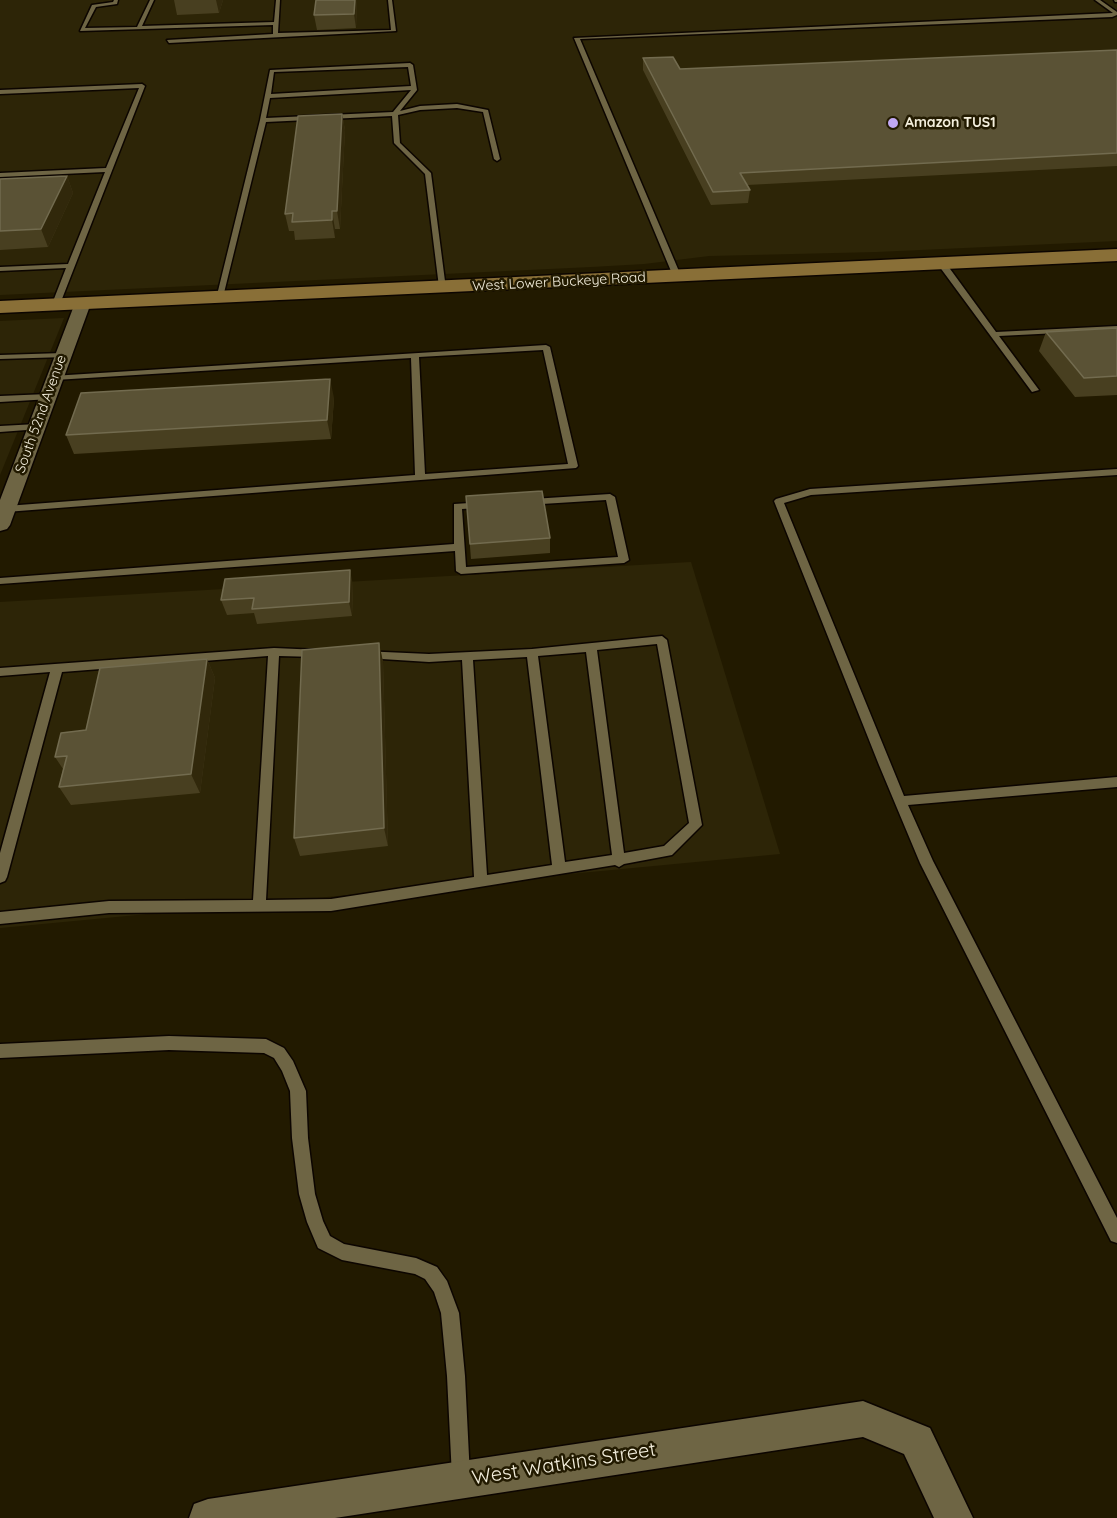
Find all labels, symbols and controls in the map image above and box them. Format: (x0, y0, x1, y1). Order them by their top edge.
place label: Amazon TUS1 (905, 115, 996, 131)
marker: Amazon TUS1 (886, 116, 900, 130)
street label: West Lower Buckeye Road (472, 269, 646, 295)
street label: South 52nd Avenue (12, 353, 70, 475)
street label: West Watkins Street (470, 1438, 658, 1490)

